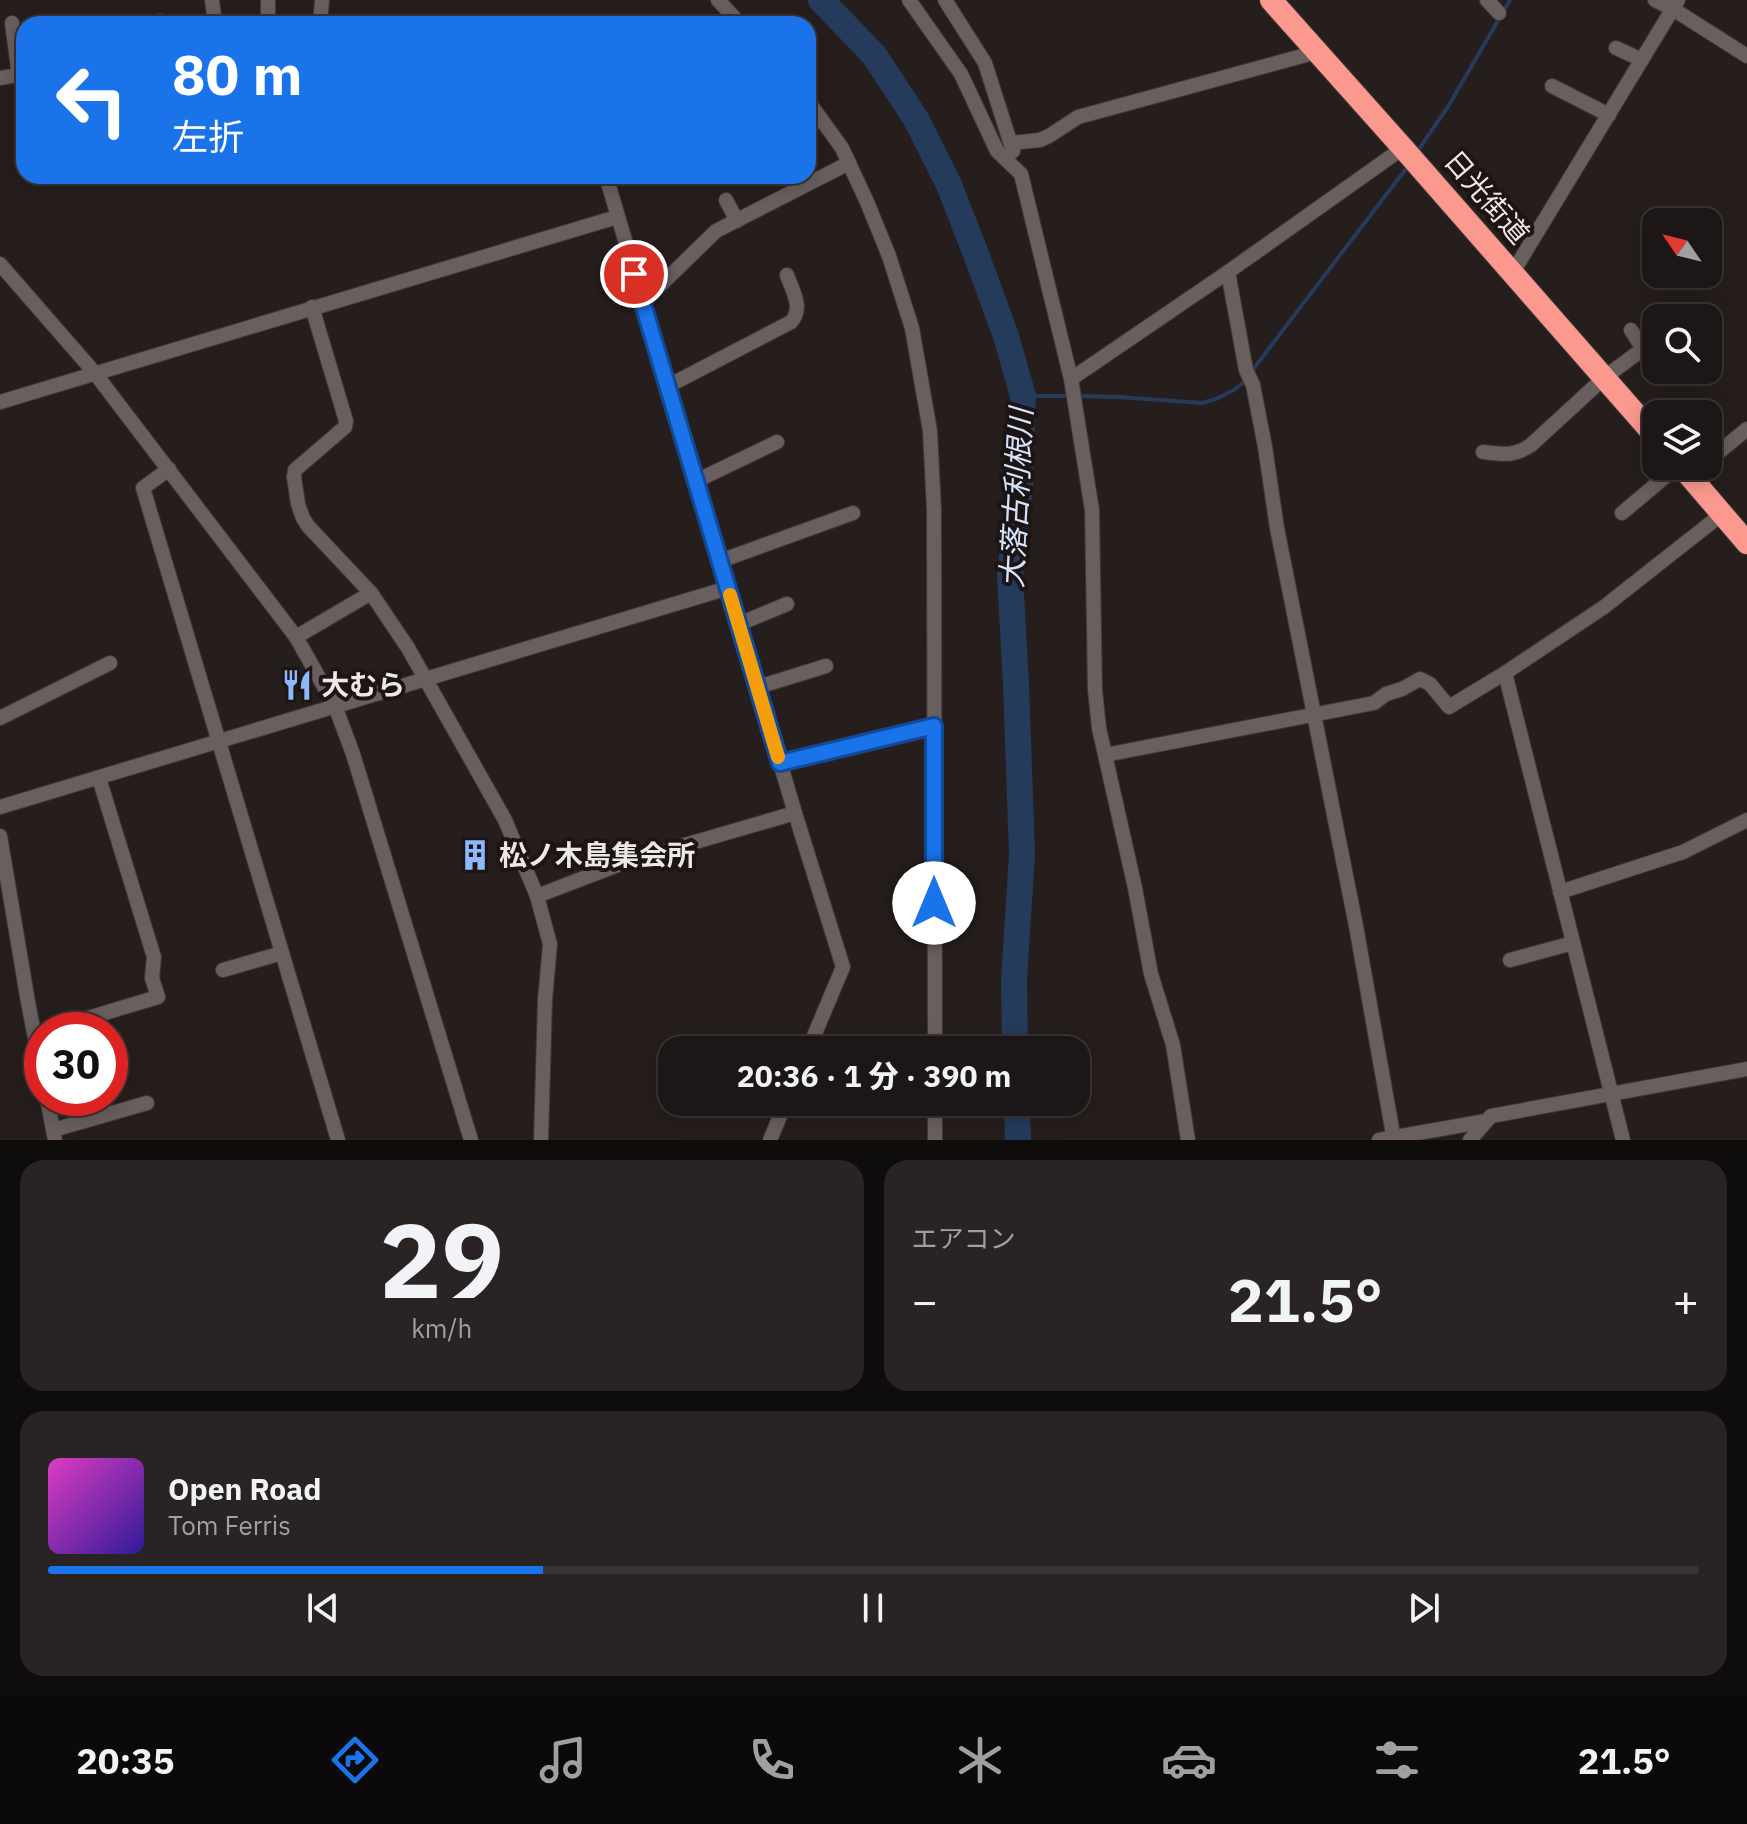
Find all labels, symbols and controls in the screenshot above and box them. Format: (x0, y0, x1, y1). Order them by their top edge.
text: 80 m (172, 38, 302, 110)
icon: left (40, 48, 144, 152)
text: 左折 (172, 113, 244, 160)
street label: 日光街道 (1437, 142, 1538, 251)
north arrow (1642, 208, 1722, 288)
map controls (1642, 208, 1722, 480)
pin (600, 240, 668, 308)
icon: arrive (612, 252, 656, 296)
button: search (1642, 304, 1722, 384)
button: layers (1642, 400, 1722, 480)
water label: 大落古利根川 (991, 404, 1040, 589)
place label: 大むら (321, 666, 405, 703)
restaurant icon: 大むら (280, 668, 314, 702)
place label: 松ノ木島集会所 (499, 836, 695, 873)
building icon: 松ノ木島集会所 (458, 838, 492, 872)
position arrow (892, 861, 976, 945)
speed limit sign: 30 (24, 1012, 128, 1116)
text: 20:36 · 1 分 · 390 m (737, 1056, 1011, 1095)
text: 29 (379, 1191, 504, 1327)
text: エアコン (912, 1221, 1016, 1255)
text: 21.5° (1228, 1260, 1383, 1339)
text: − (912, 1272, 938, 1329)
text: + (1673, 1272, 1699, 1329)
text: km/h (411, 1311, 472, 1345)
text: Open Road (168, 1469, 321, 1508)
text: Tom Ferris (168, 1508, 291, 1542)
icon: previous (301, 1586, 345, 1630)
icon: pause (851, 1586, 895, 1630)
icon: next (1402, 1586, 1446, 1630)
icon: directions (327, 1732, 383, 1788)
icon: music (535, 1732, 591, 1788)
icon: phone (744, 1732, 800, 1788)
icon: climate (952, 1732, 1008, 1788)
icon: car (1161, 1732, 1217, 1788)
icon: filters (1369, 1732, 1425, 1788)
text: 20:35 (76, 1737, 175, 1784)
text: 21.5° (1578, 1737, 1671, 1784)

